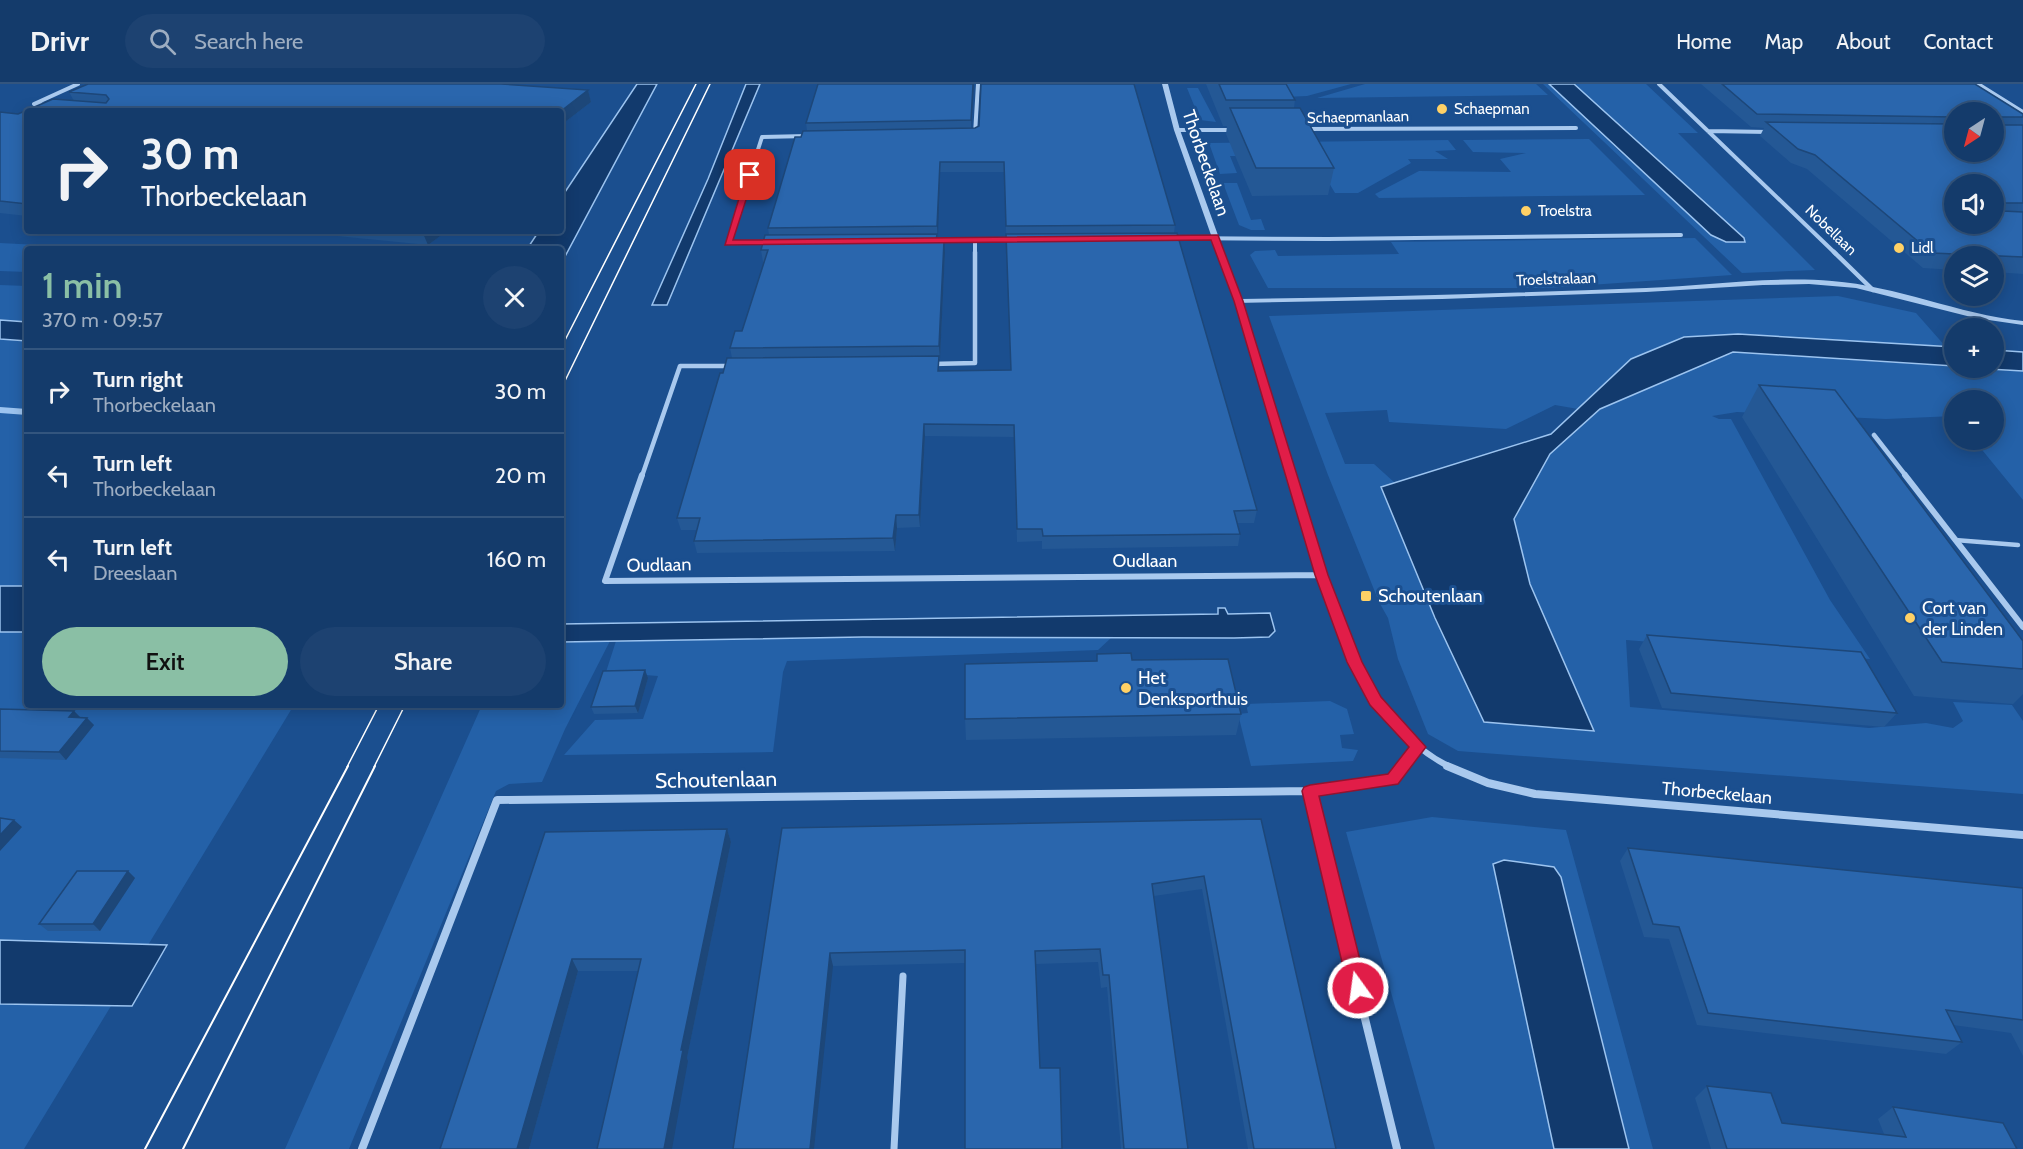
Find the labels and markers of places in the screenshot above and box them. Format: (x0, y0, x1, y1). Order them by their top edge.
place label: Schaepman (1454, 100, 1530, 118)
marker: Schaepman (1435, 102, 1449, 116)
pin (724, 149, 775, 200)
place label: Troelstra (1538, 202, 1593, 220)
marker: Troelstra (1519, 204, 1533, 218)
place label: Lidl (1911, 239, 1934, 257)
marker: Lidl (1892, 241, 1906, 255)
place label: Schoutenlaan (1378, 585, 1483, 607)
marker: Schoutenlaan (1359, 589, 1373, 603)
place label: Cort van der Linden (1922, 597, 2003, 640)
marker: Cort van der Linden (1903, 611, 1917, 625)
place label: Het Denksporthuis (1138, 667, 1248, 710)
marker: Het Denksporthuis (1119, 681, 1133, 695)

